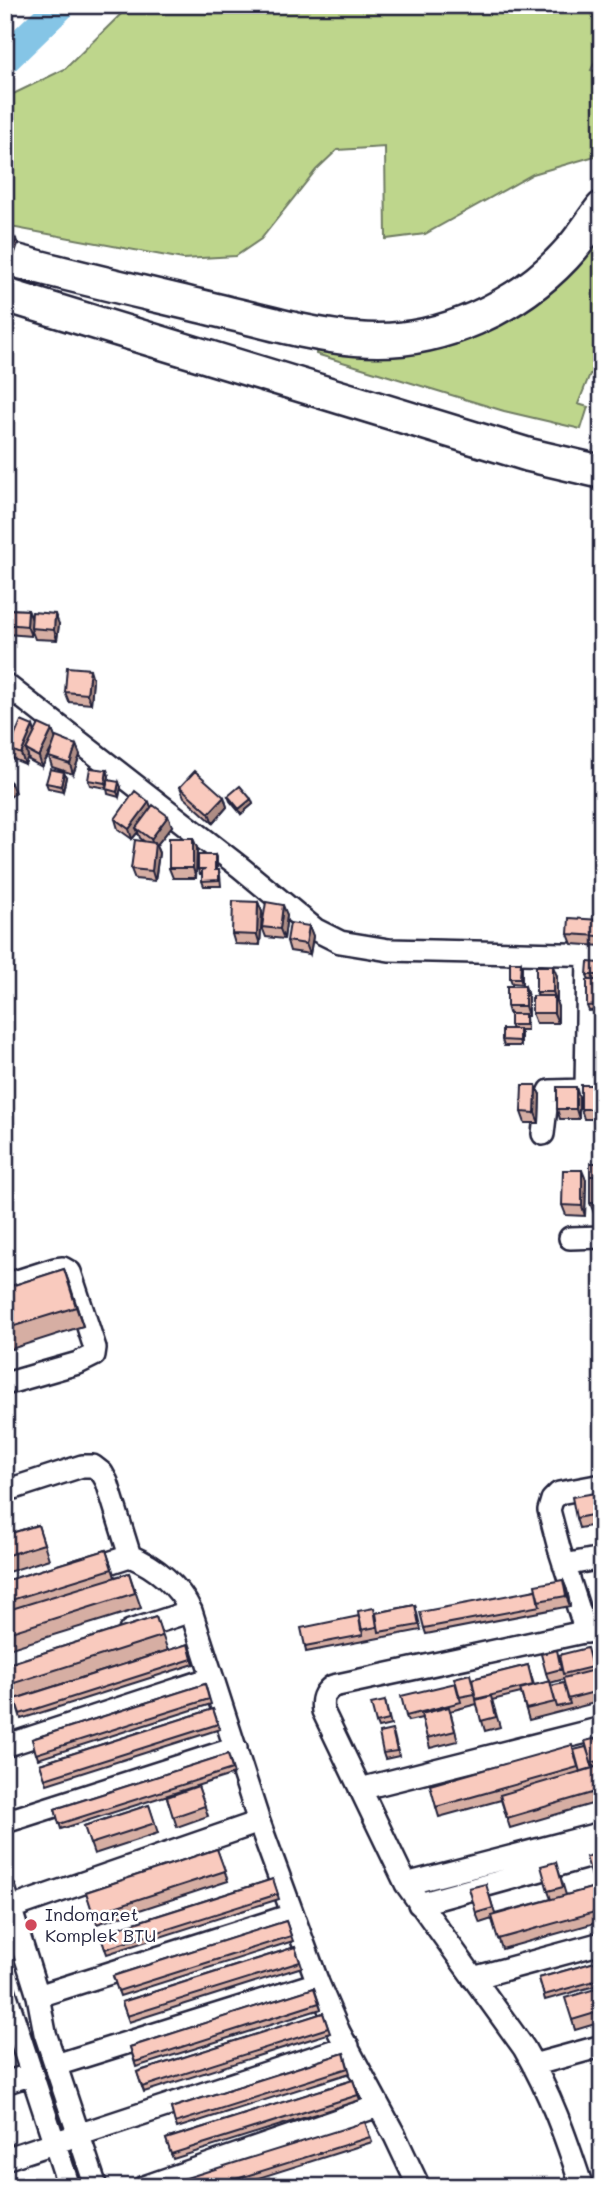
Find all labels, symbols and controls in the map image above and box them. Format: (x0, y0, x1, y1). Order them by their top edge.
place label: Indomaret Komplek BTU (45, 1902, 156, 1947)
marker: Indomaret Komplek BTU (23, 1917, 39, 1933)

